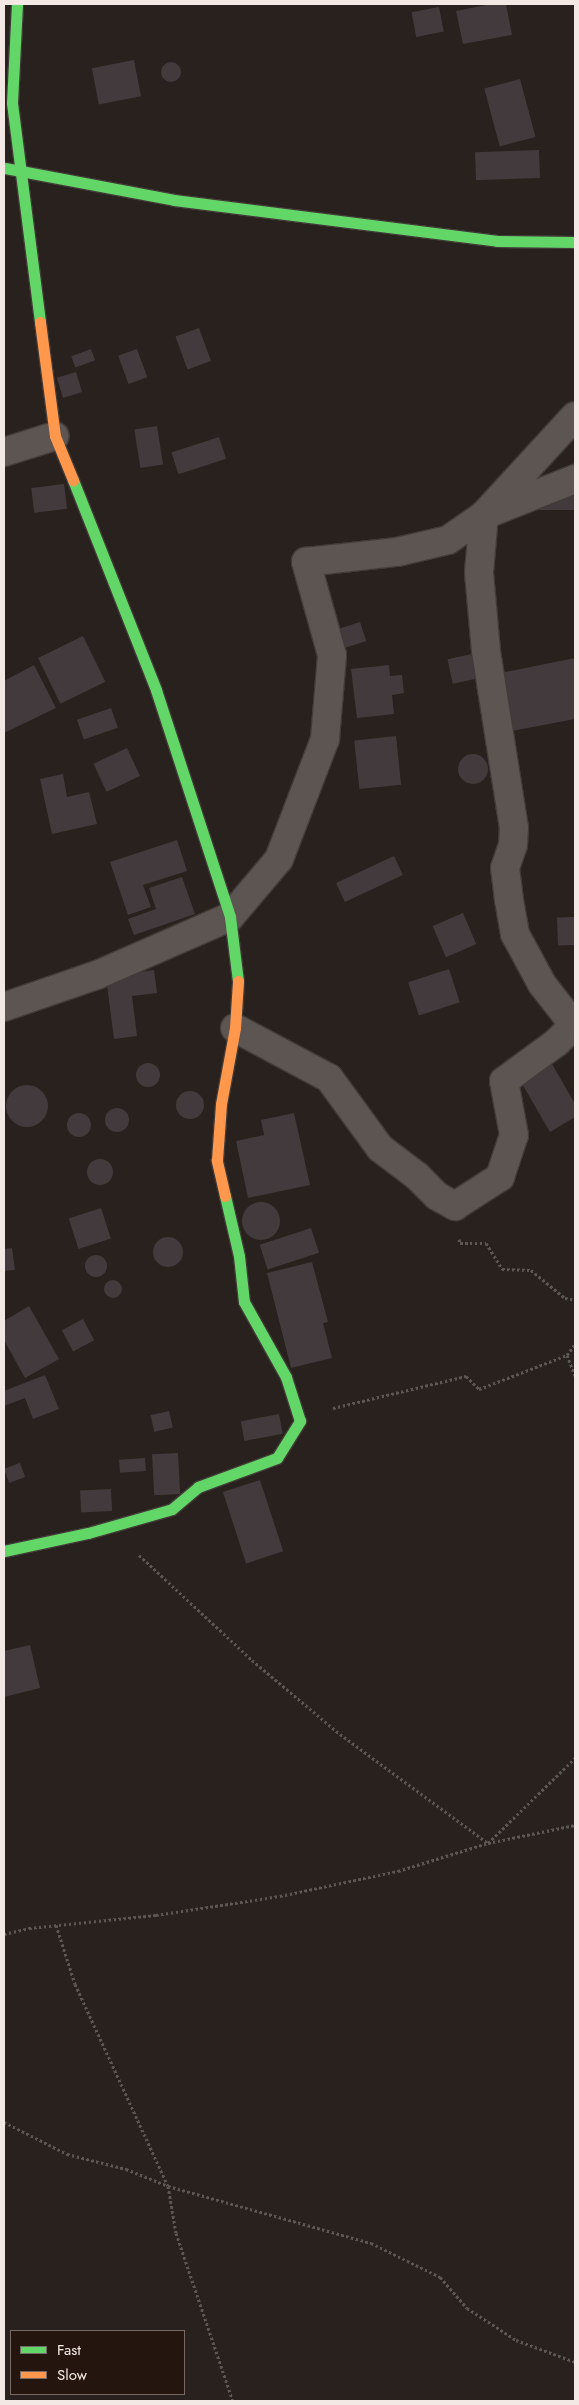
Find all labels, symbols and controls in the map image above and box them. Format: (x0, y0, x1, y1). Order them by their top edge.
legend (10, 2330, 185, 2395)
text: Fast (57, 2339, 81, 2361)
text: Slow (57, 2364, 87, 2386)

